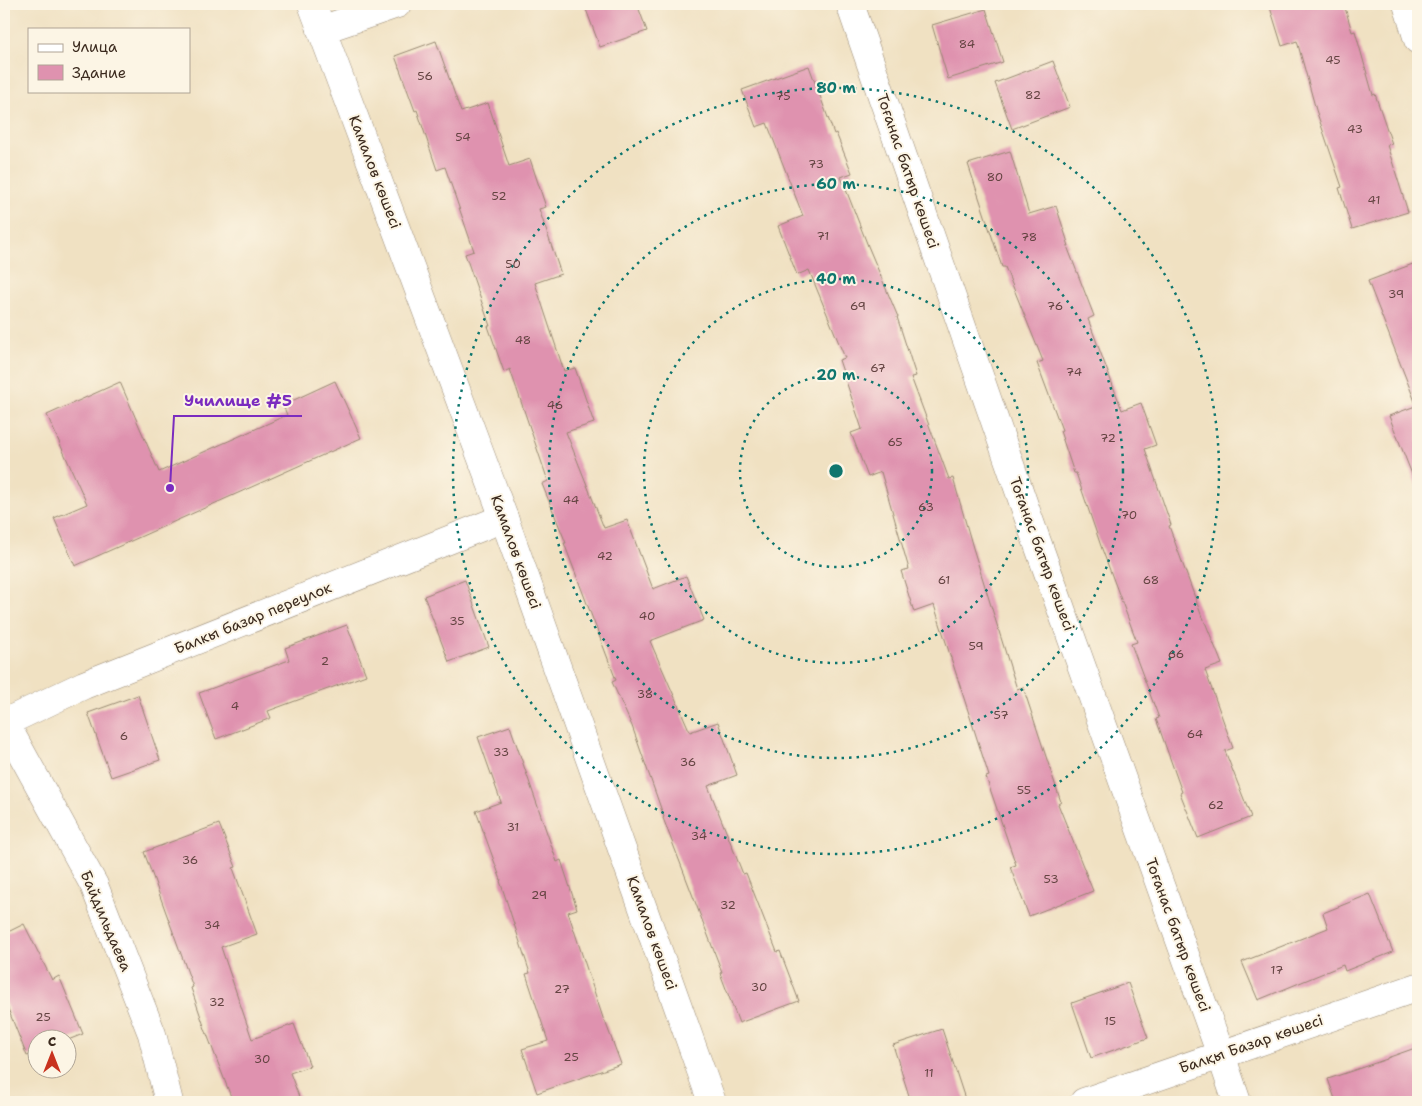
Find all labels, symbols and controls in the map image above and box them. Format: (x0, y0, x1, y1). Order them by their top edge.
legend (28, 28, 190, 92)
house number: 84 (959, 36, 975, 52)
text: Улица (72, 37, 118, 57)
house number: 45 (1325, 52, 1341, 68)
text: Здание (72, 63, 126, 83)
house number: 56 (417, 68, 433, 84)
text: 80 m (816, 78, 856, 98)
house number: 82 (1025, 87, 1041, 103)
house number: 75 (775, 88, 791, 104)
street label: Тоғанас батыр көшесі (872, 91, 944, 251)
street label: Камалов көшесі (344, 112, 406, 232)
house number: 43 (1347, 121, 1363, 137)
house number: 54 (455, 129, 471, 145)
house number: 73 (808, 156, 824, 172)
house number: 80 (987, 169, 1003, 185)
text: 60 m (816, 174, 856, 194)
house number: 52 (491, 188, 507, 204)
house number: 41 (1368, 192, 1380, 208)
house number: 71 (817, 228, 829, 244)
house number: 78 (1021, 229, 1037, 245)
house number: 50 (505, 256, 521, 272)
text: 40 m (816, 269, 856, 289)
house number: 39 (1388, 286, 1404, 302)
house number: 69 (850, 298, 866, 314)
house number: 76 (1047, 298, 1063, 314)
house number: 48 (515, 332, 531, 348)
house number: 67 (870, 360, 886, 376)
house number: 74 (1066, 364, 1082, 380)
text: 20 m (816, 365, 856, 385)
callout: Училище #5 (174, 385, 302, 416)
text: Училище #5 (184, 390, 292, 411)
house number: 46 (547, 397, 563, 413)
house number: 72 (1100, 430, 1116, 446)
house number: 65 (887, 434, 903, 450)
centre of rings (827, 462, 845, 480)
street label: Тоғанас батыр көшесі (1005, 474, 1079, 634)
street label: Камалов көшесі (486, 492, 546, 612)
house number: 44 (563, 492, 579, 508)
house number: 63 (918, 499, 934, 515)
house number: 70 (1121, 507, 1137, 523)
house number: 42 (597, 548, 613, 564)
house number: 61 (938, 572, 950, 588)
house number: 68 (1143, 572, 1159, 588)
street label: Балкы базар переулок (171, 577, 335, 659)
house number: 40 (639, 608, 655, 624)
house number: 35 (449, 613, 465, 629)
house number: 59 (968, 638, 984, 654)
house number: 66 (1168, 646, 1184, 662)
house number: 2 (321, 653, 329, 669)
house number: 38 (637, 686, 653, 702)
house number: 4 (231, 698, 239, 714)
house number: 57 (993, 707, 1009, 723)
house number: 64 (1187, 726, 1203, 742)
house number: 6 (120, 728, 128, 744)
house number: 33 (493, 744, 509, 760)
house number: 36 (680, 754, 696, 770)
house number: 55 (1017, 782, 1031, 798)
house number: 62 (1208, 797, 1224, 813)
house number: 31 (507, 819, 519, 835)
house number: 34 (691, 828, 707, 844)
house number: 36 (182, 852, 198, 868)
street label: Тоғанас батыр көшесі (1141, 855, 1215, 1015)
street label: Байдильдаева (76, 867, 137, 975)
house number: 53 (1043, 871, 1059, 887)
street label: Камалов көшесі (622, 873, 682, 993)
house number: 29 (531, 887, 547, 903)
house number: 32 (720, 897, 736, 913)
house number: 34 (204, 917, 220, 933)
house number: 17 (1271, 962, 1283, 978)
house number: 30 (751, 979, 767, 995)
house number: 27 (554, 981, 570, 997)
house number: 32 (209, 994, 225, 1010)
house number: 25 (35, 1009, 51, 1025)
street label: Балқы Базар көшесі (1176, 1010, 1326, 1078)
house number: 15 (1104, 1013, 1116, 1029)
north arrow (28, 1028, 78, 1078)
text: С (48, 1032, 56, 1050)
house number: 25 (563, 1049, 579, 1065)
house number: 30 (254, 1051, 270, 1067)
house number: 11 (924, 1065, 934, 1081)

